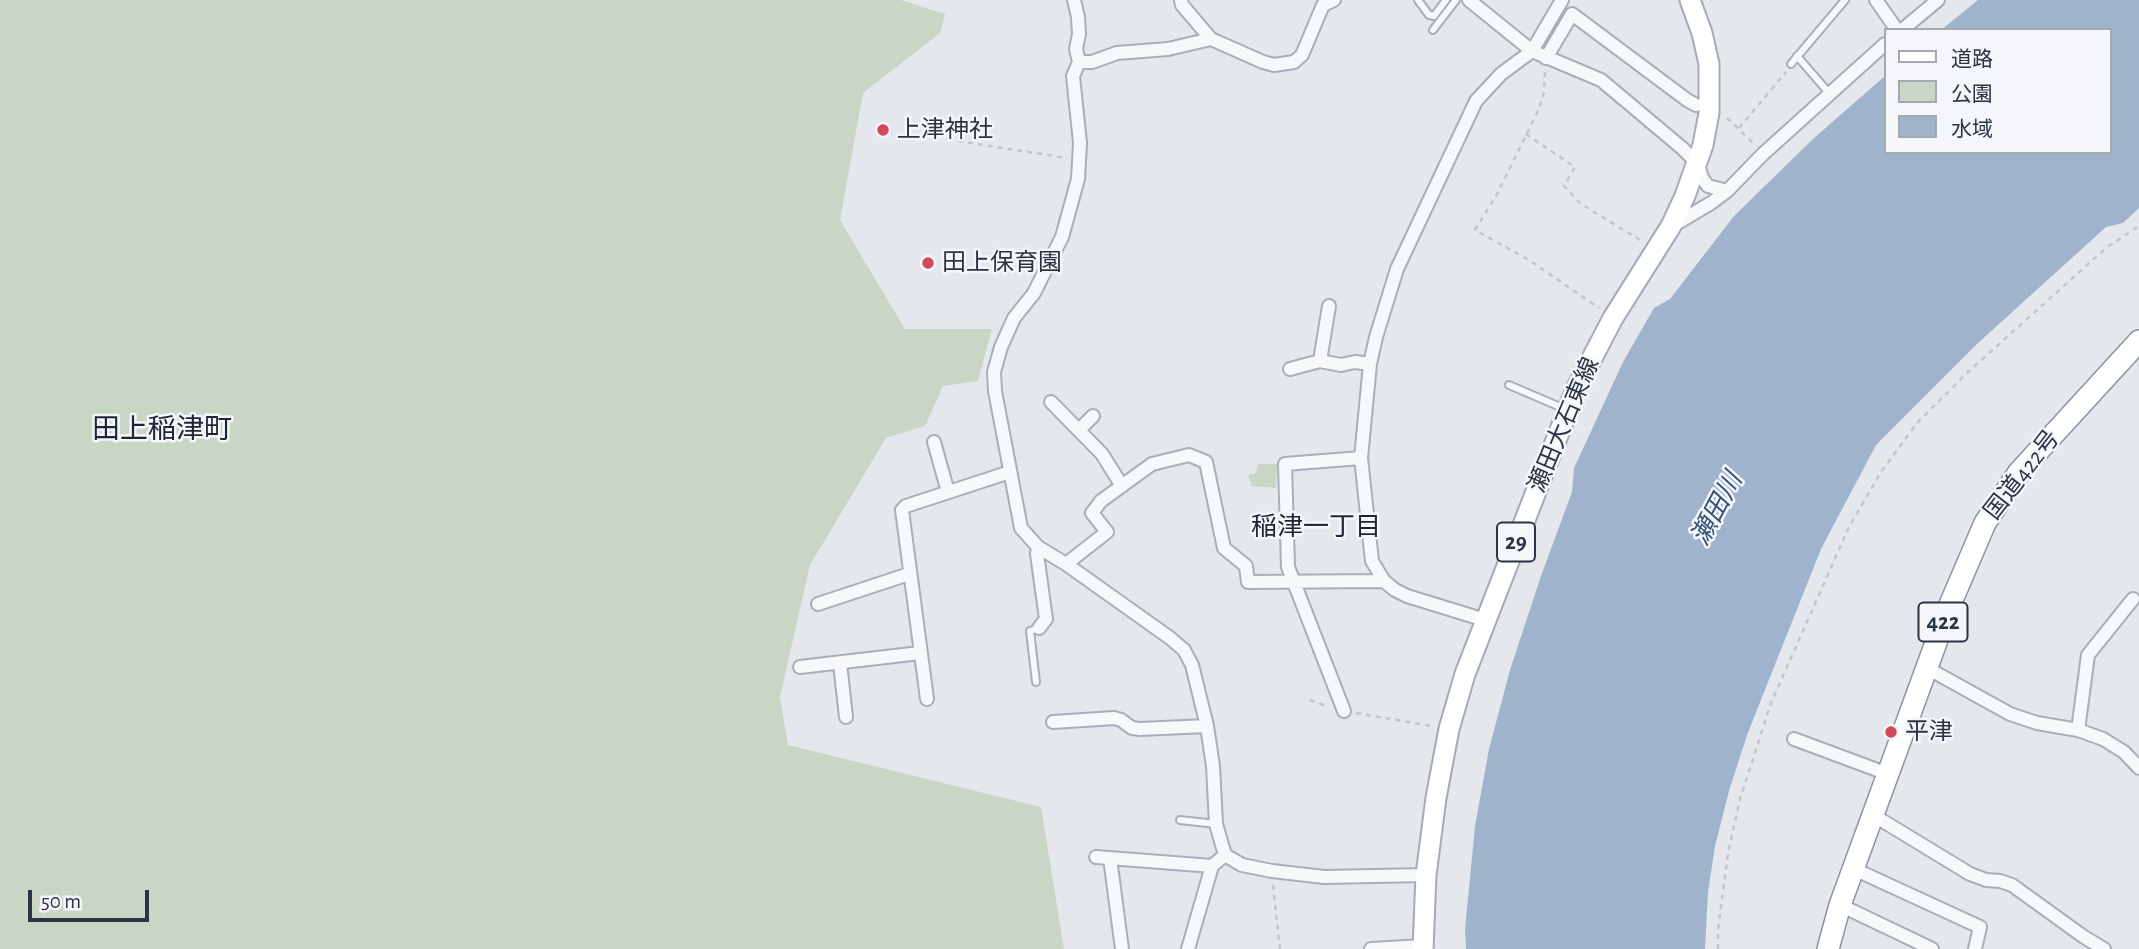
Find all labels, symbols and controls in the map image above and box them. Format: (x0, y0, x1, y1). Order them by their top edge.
legend (1884, 28, 2111, 154)
text: 道路 (1951, 49, 1993, 70)
text: 公園 (1951, 84, 1993, 105)
place label: 上津神社 (897, 116, 993, 144)
text: 水域 (1951, 119, 1993, 140)
marker: 上津神社 (875, 122, 891, 138)
place label: 田上保育園 (942, 249, 1062, 277)
marker: 田上保育園 (920, 255, 936, 271)
street label: 瀬田大石東線 (1523, 353, 1605, 497)
district label: 田上稲津町 (92, 413, 232, 447)
street label: 国道422号 (1978, 425, 2066, 525)
water label: 瀬田川 (1685, 467, 1749, 551)
district label: 稲津一丁目 (1251, 511, 1381, 543)
road number: 29 (1497, 522, 1535, 562)
road number: 422 (1918, 602, 1968, 642)
place label: 平津 (1905, 718, 1953, 746)
marker: 平津 (1883, 724, 1899, 740)
scale bar (32, 876, 152, 920)
text: 50 m (41, 891, 81, 912)

